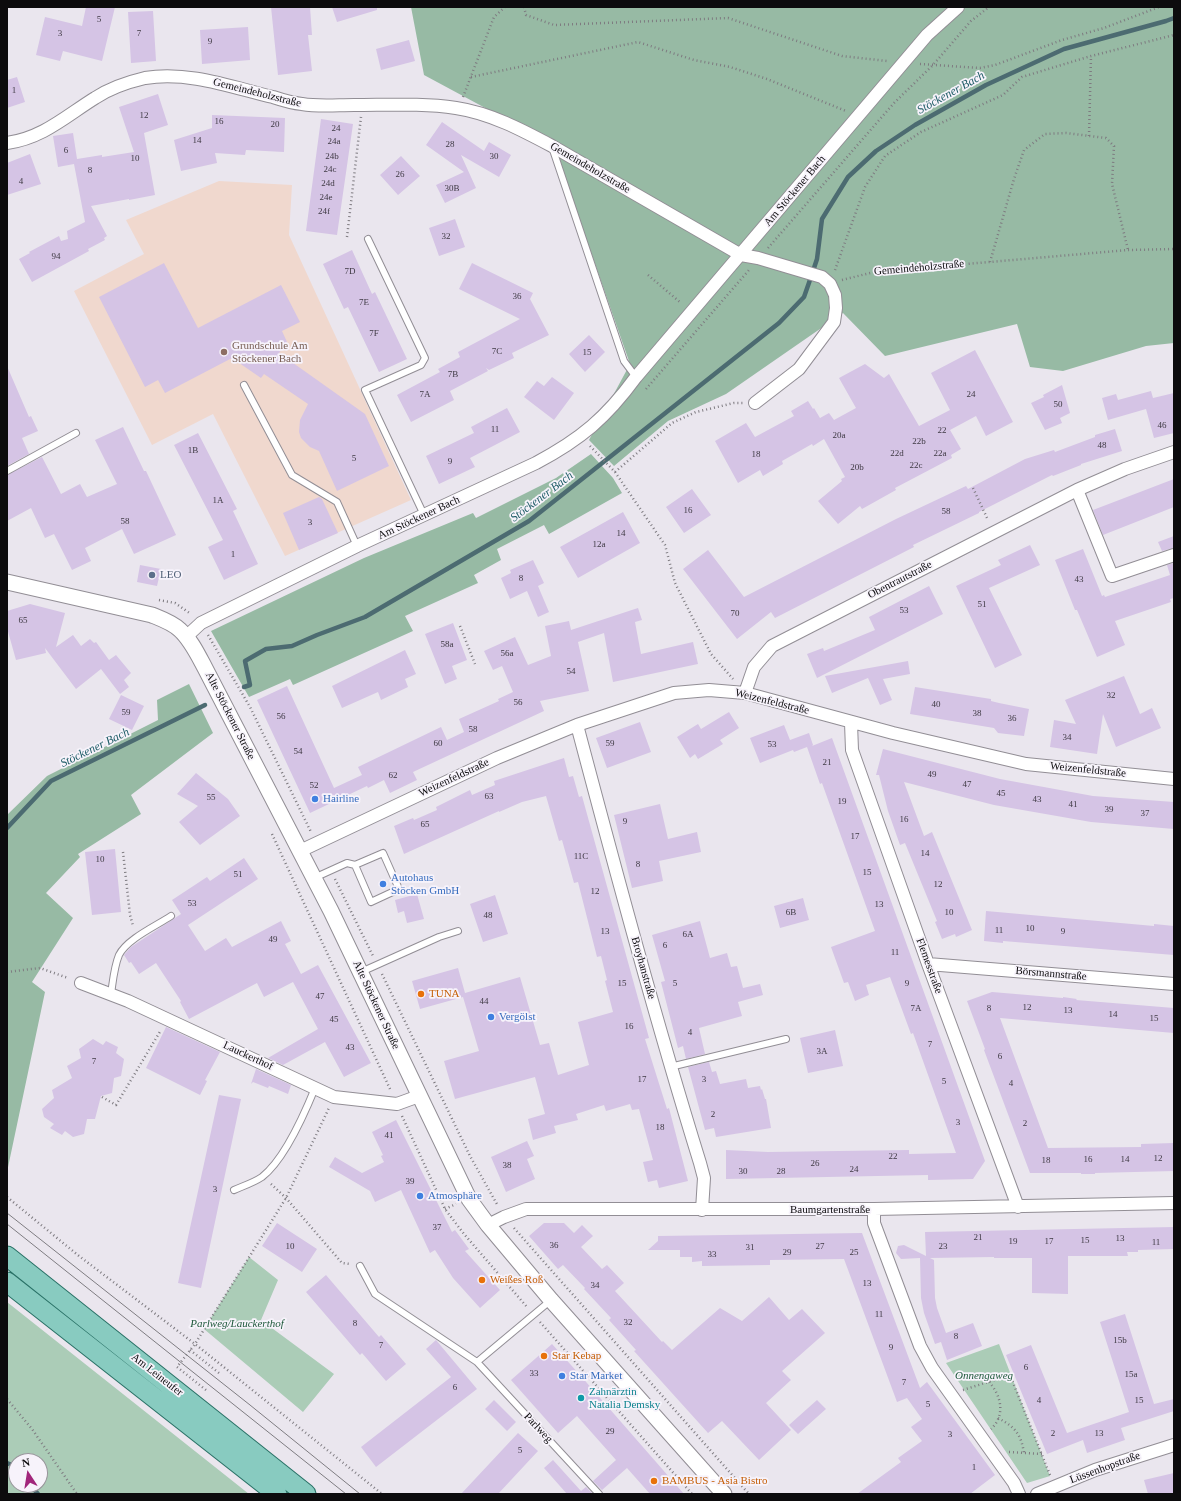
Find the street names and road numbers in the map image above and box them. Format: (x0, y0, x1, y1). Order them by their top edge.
street label: Gemeindeholzstraße (212, 76, 302, 110)
street label: Gemeindeholzstraße (548, 140, 632, 196)
street label: Am Stöckener Bach (761, 153, 829, 229)
street label: Gemeindeholzstraße (873, 257, 965, 279)
street label: Am Stöckener Bach (376, 493, 462, 543)
street label: Obentrautstraße (866, 558, 934, 602)
street label: Alte Stöckener Straße (202, 670, 258, 762)
street label: Weizenfeldstraße (733, 686, 811, 718)
street label: Weizenfeldstraße (417, 756, 491, 800)
street label: Weizenfeldstraße (1049, 759, 1127, 781)
street label: Broyhanstraße (628, 935, 658, 1001)
street label: Flemesstraße (913, 936, 945, 996)
street label: Alte Stöckener Straße (350, 958, 402, 1052)
street label: Börsmannstraße (1015, 964, 1087, 984)
street label: Lauckerthof (221, 1039, 275, 1073)
street label: Baumgartenstraße (790, 1203, 870, 1217)
street label: Am Leineufer (129, 1351, 185, 1399)
street label: Parlweg (521, 1410, 555, 1446)
street label: Lüssenhopstraße (1068, 1449, 1142, 1487)

